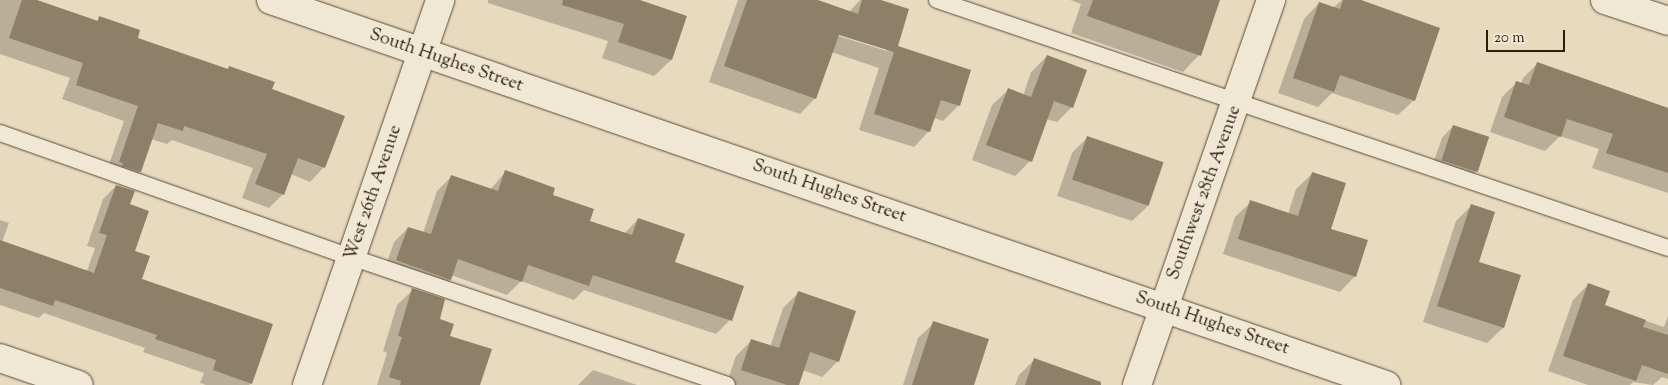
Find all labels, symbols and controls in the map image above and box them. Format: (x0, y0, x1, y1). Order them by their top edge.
scale bar (1488, 20, 1567, 52)
street label: South Hughes Street (366, 25, 526, 97)
text: 20 m (1494, 28, 1525, 49)
street label: Southwest 28th Avenue (1163, 103, 1247, 283)
street label: West 26th Avenue (341, 123, 407, 263)
street label: South Hughes Street (749, 156, 909, 228)
street label: South Hughes Street (1132, 288, 1292, 360)

